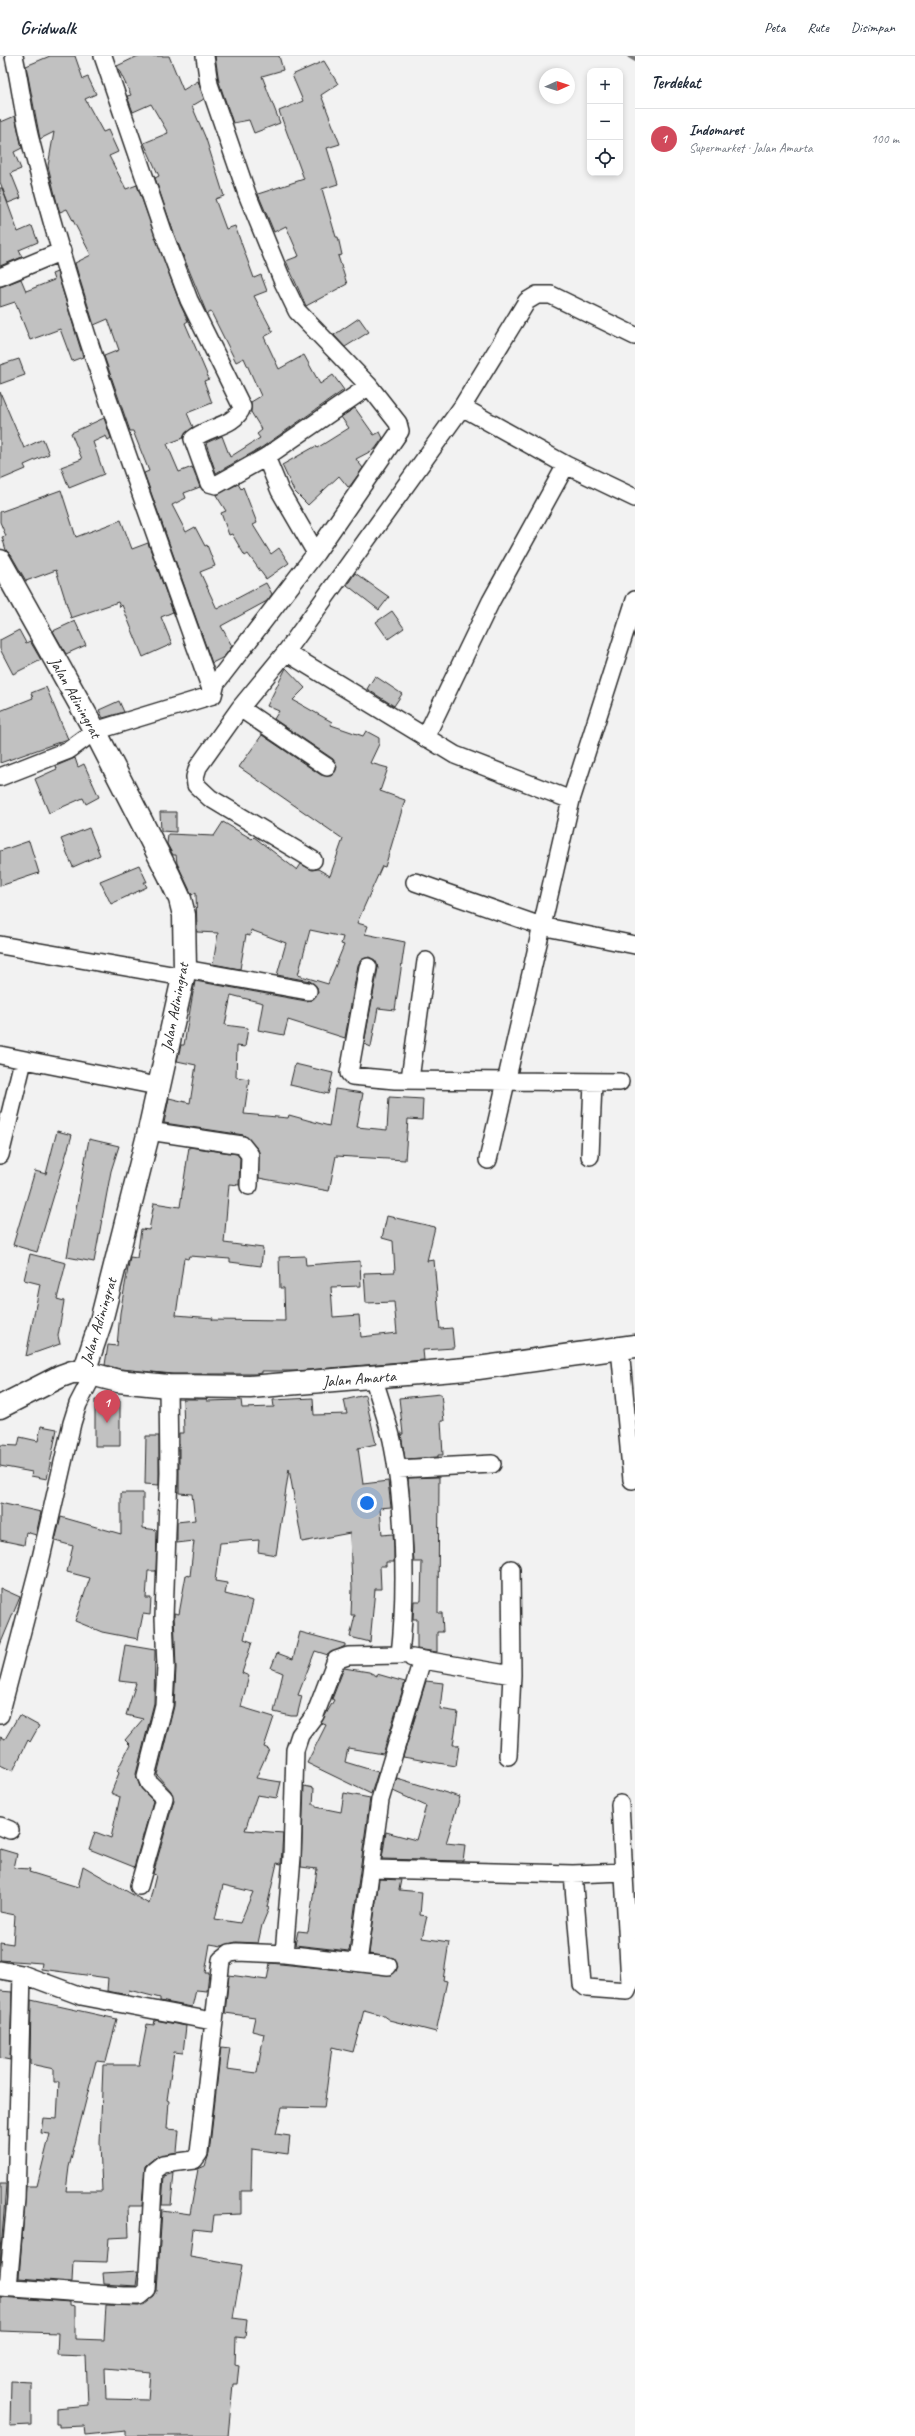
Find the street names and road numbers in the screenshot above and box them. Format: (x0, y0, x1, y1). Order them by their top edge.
street label: Jalan Adiningrat (44, 653, 107, 743)
street label: Jalan Adiningrat (156, 960, 194, 1054)
street label: Jalan Adiningrat (76, 1274, 122, 1368)
street label: Jalan Amarta (321, 1366, 398, 1392)

